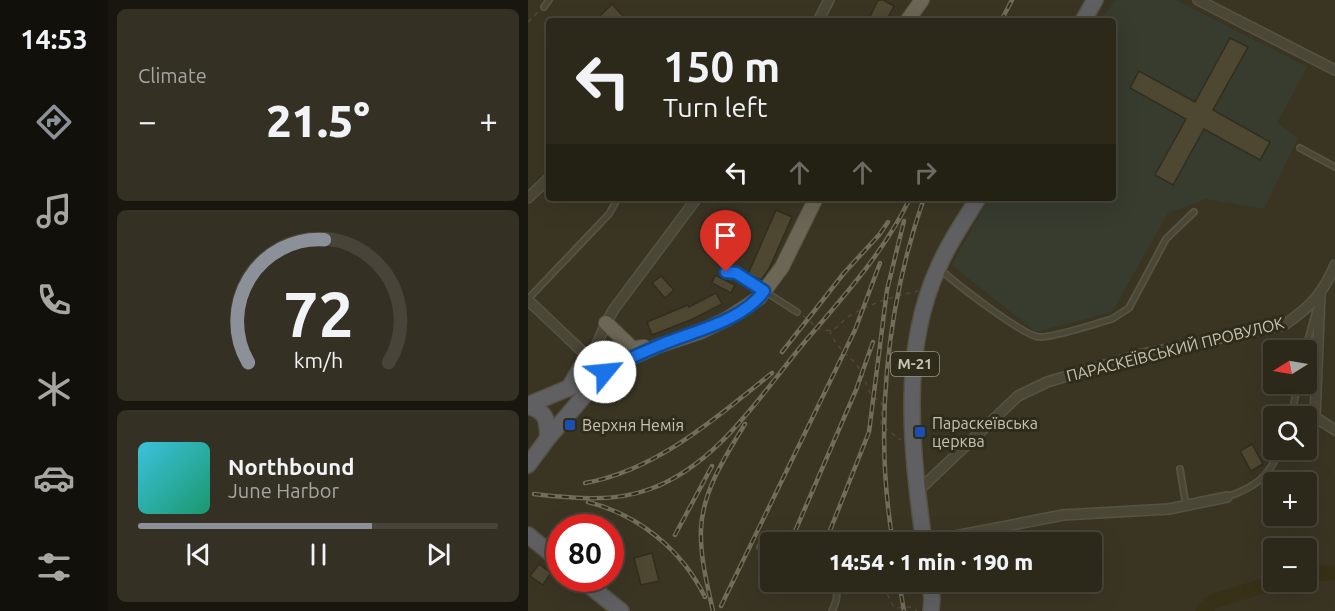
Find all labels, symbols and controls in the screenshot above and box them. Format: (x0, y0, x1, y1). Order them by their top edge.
text: 14:53 (20, 24, 88, 54)
icon: left (564, 42, 642, 120)
text: 150 m (663, 43, 780, 90)
text: Climate (138, 64, 207, 87)
text: Turn left (663, 92, 767, 122)
text: 21.5° (266, 95, 370, 146)
icon: directions (33, 101, 75, 143)
text: − (138, 102, 157, 139)
text: + (479, 102, 498, 139)
icon: left (720, 156, 753, 189)
icon: ahead (783, 156, 816, 189)
icon: ahead (846, 156, 879, 189)
icon: right (909, 156, 942, 189)
icon: music (33, 190, 75, 232)
pin (700, 210, 751, 272)
icon: arrive (709, 219, 742, 252)
icon: phone (33, 279, 75, 321)
text: 72 (283, 279, 353, 349)
street label: ПАРАСКЕЇВСЬКИЙ ПРОВУЛОК (1064, 312, 1286, 385)
position arrow (573, 340, 637, 404)
north arrow (1263, 340, 1317, 394)
map controls (1263, 340, 1317, 592)
text: km/h (293, 348, 343, 372)
road number: М-21 (891, 352, 939, 376)
icon: climate (33, 368, 75, 410)
button: search (1263, 406, 1317, 460)
place label: Параскеївська церква (932, 414, 1038, 450)
place label: Верхня Немія (582, 416, 684, 434)
marker: Верхня Немія (563, 418, 577, 432)
marker: Параскеївська церква (913, 425, 927, 439)
text: Northbound (228, 454, 354, 479)
icon: car (33, 457, 75, 499)
button: + (1263, 472, 1317, 526)
text: June Harbor (228, 479, 339, 502)
speed limit sign: 80 (546, 514, 624, 592)
icon: previous (182, 538, 215, 571)
icon: pause (302, 538, 335, 571)
icon: next (422, 538, 455, 571)
button: − (1263, 538, 1317, 592)
icon: filters (33, 546, 75, 588)
text: 14:54 · 1 min · 190 m (829, 549, 1033, 574)

